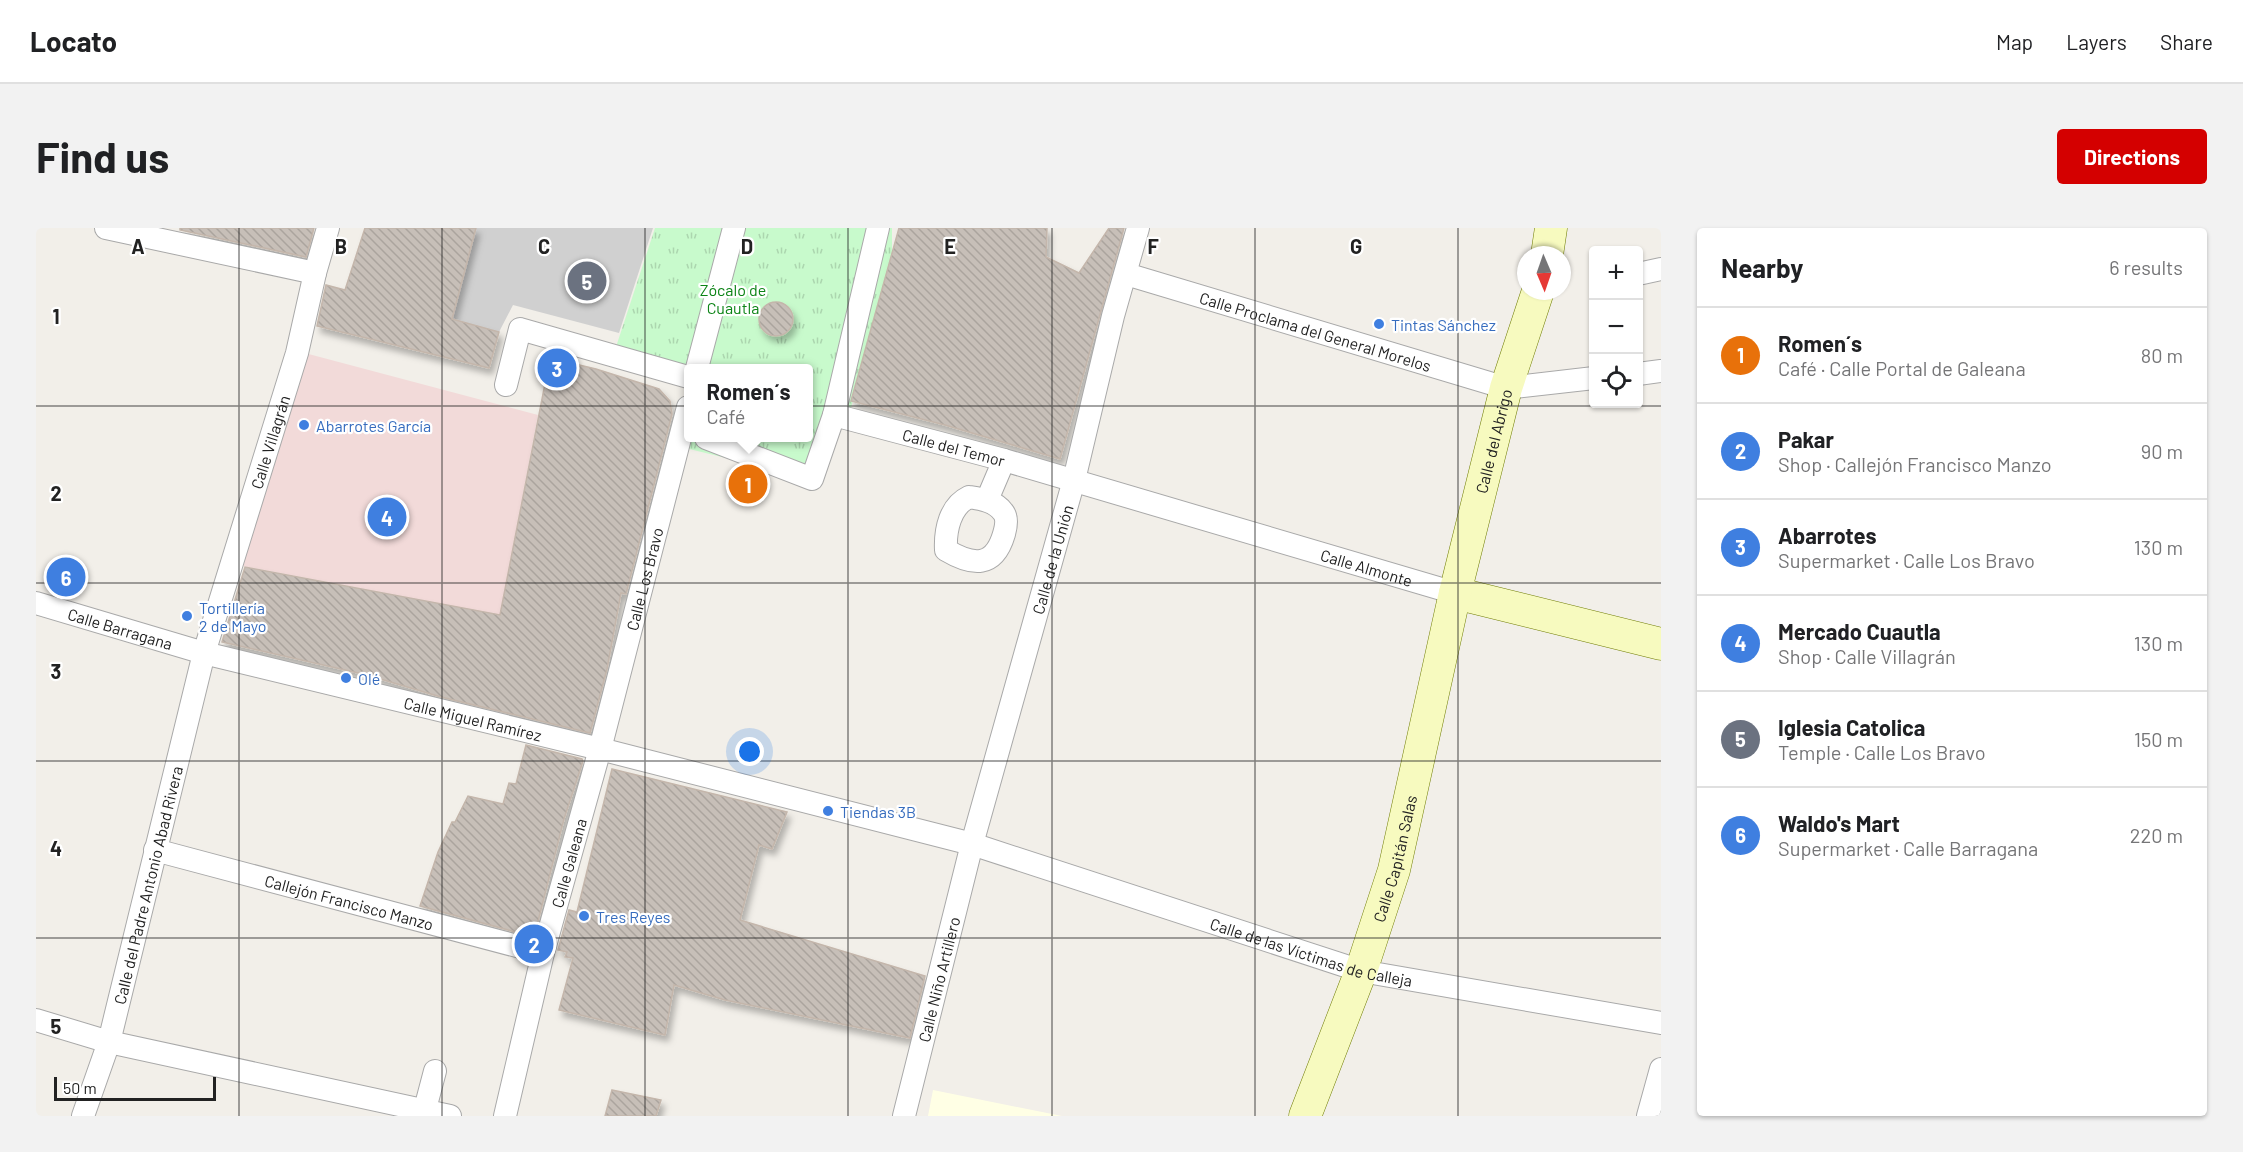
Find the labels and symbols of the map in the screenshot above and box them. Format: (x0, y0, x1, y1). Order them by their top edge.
text: A (131, 234, 145, 258)
text: B (335, 234, 347, 258)
text: C (538, 234, 550, 258)
text: D (741, 234, 753, 258)
text: E (944, 234, 956, 258)
text: F (1147, 234, 1159, 258)
text: G (1350, 234, 1362, 258)
north arrow (1517, 246, 1571, 300)
pin: 5 (568, 259, 606, 304)
park label: Zócalo de Cuautla (700, 280, 766, 317)
street label: Calle Proclama del General Morelos (1198, 287, 1434, 375)
text: 1 (52, 304, 60, 328)
place label: Tintas Sánchez (1391, 315, 1496, 334)
marker: Tintas Sánchez (1372, 317, 1386, 331)
pin: 3 (538, 346, 576, 390)
street label: Calle del Abrigo (1471, 387, 1515, 495)
street label: Calle Villagrán (246, 393, 293, 491)
place label: Abarrotes García (316, 416, 431, 435)
marker: Abarrotes García (297, 418, 311, 432)
street label: Calle del Temor (901, 424, 1007, 469)
pin: 1 (728, 462, 768, 506)
text: 2 (50, 481, 62, 505)
pin: 4 (368, 494, 406, 540)
street label: Calle de la Unión (1027, 502, 1076, 616)
street label: Calle Los Bravo (621, 525, 666, 632)
street label: Calle Almonte (1318, 544, 1415, 589)
pin: 6 (46, 554, 86, 600)
place label: Tortillería 2 de Mayo (199, 598, 267, 635)
street label: Calle Barragana (66, 604, 175, 653)
marker: Tortillería 2 de Mayo (180, 609, 194, 623)
text: 3 (51, 659, 61, 683)
place label: Olé (358, 669, 380, 688)
marker: Olé (339, 671, 353, 685)
street label: Calle Miguel Ramírez (402, 692, 544, 744)
your location (735, 737, 764, 766)
street label: Calle del Padre Antonio Abad Rivera (109, 764, 186, 1006)
street label: Calle Capitán Salas (1368, 793, 1420, 924)
place label: Tiendas 3B (840, 802, 916, 821)
marker: Tiendas 3B (821, 804, 835, 818)
street label: Calle Galeana (547, 816, 590, 910)
text: 4 (50, 836, 62, 860)
street label: Callejón Francisco Manzo (263, 870, 436, 933)
place label: Tres Reyes (596, 907, 671, 926)
marker: Tres Reyes (577, 909, 591, 923)
street label: Calle de las Víctimas de Calleja (1208, 913, 1414, 989)
street label: Calle Niño Artillero (913, 915, 963, 1044)
pin: 2 (514, 922, 554, 966)
text: 5 (51, 1014, 62, 1038)
scale bar (54, 1074, 216, 1102)

